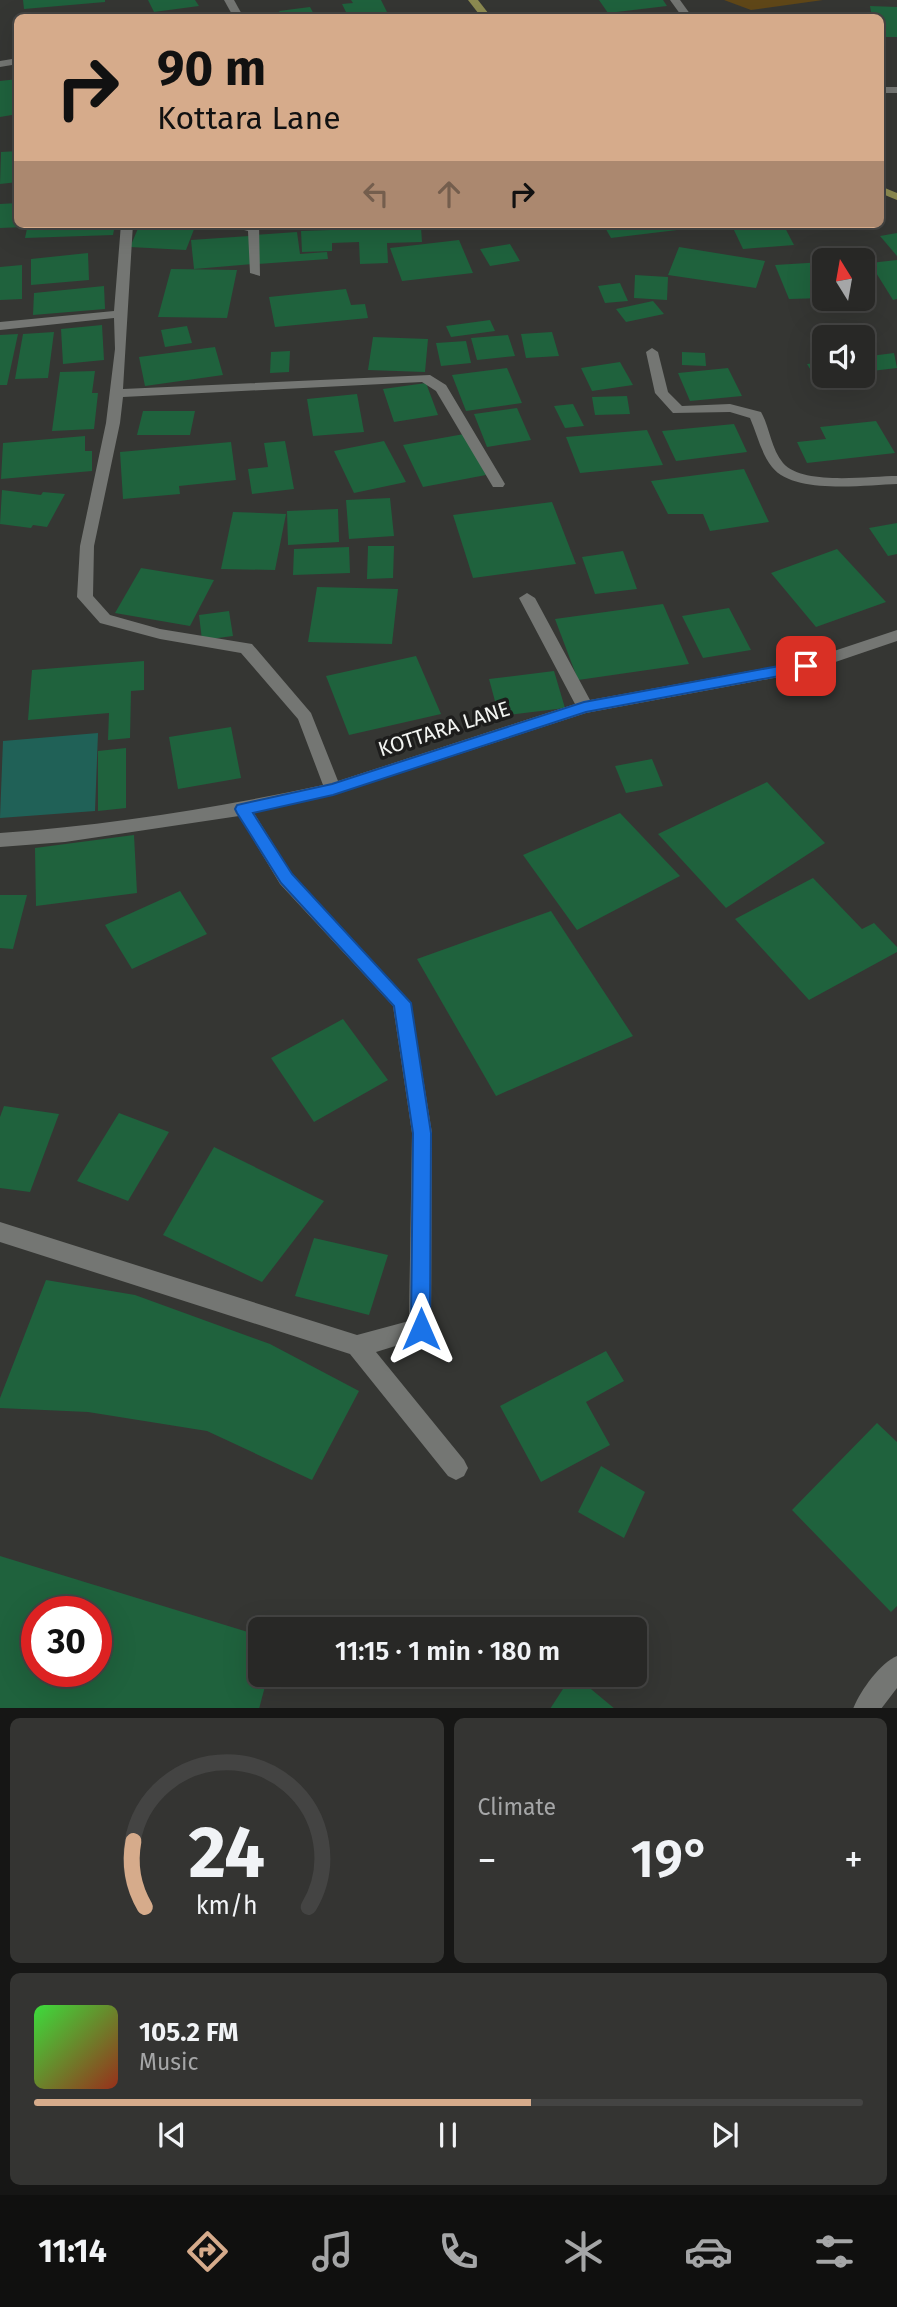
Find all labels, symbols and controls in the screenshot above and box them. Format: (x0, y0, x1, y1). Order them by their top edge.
text: 90 m (157, 39, 266, 98)
icon: right (42, 42, 133, 133)
text: Kottara Lane (157, 99, 341, 137)
icon: left (357, 175, 395, 213)
icon: ahead (430, 175, 468, 213)
icon: right (503, 175, 541, 213)
north arrow (812, 248, 875, 312)
map controls (812, 248, 875, 388)
button: sound (812, 325, 875, 388)
pin (776, 636, 836, 696)
icon: arrive (787, 647, 825, 685)
street label: KOTTARA LANE (375, 695, 513, 763)
position arrow (384, 1292, 458, 1366)
speed limit sign: 30 (21, 1596, 112, 1687)
text: 11:15 · 1 min · 180 m (335, 1636, 560, 1667)
text: Climate (478, 1793, 556, 1821)
text: 24 (188, 1809, 265, 1896)
text: 19° (631, 1828, 710, 1891)
text: − (478, 1837, 497, 1883)
text: + (844, 1837, 863, 1883)
text: km/h (196, 1890, 258, 1920)
text: 105.2 FM (139, 2017, 238, 2048)
text: Music (139, 2048, 199, 2076)
icon: previous (153, 2116, 191, 2154)
icon: pause (429, 2116, 467, 2154)
icon: next (706, 2116, 744, 2154)
icon: directions (183, 2227, 232, 2276)
icon: music (308, 2227, 357, 2276)
icon: phone (434, 2227, 483, 2276)
icon: climate (559, 2227, 608, 2276)
icon: car (684, 2227, 733, 2276)
icon: filters (810, 2227, 859, 2276)
text: 11:14 (38, 2232, 107, 2270)

